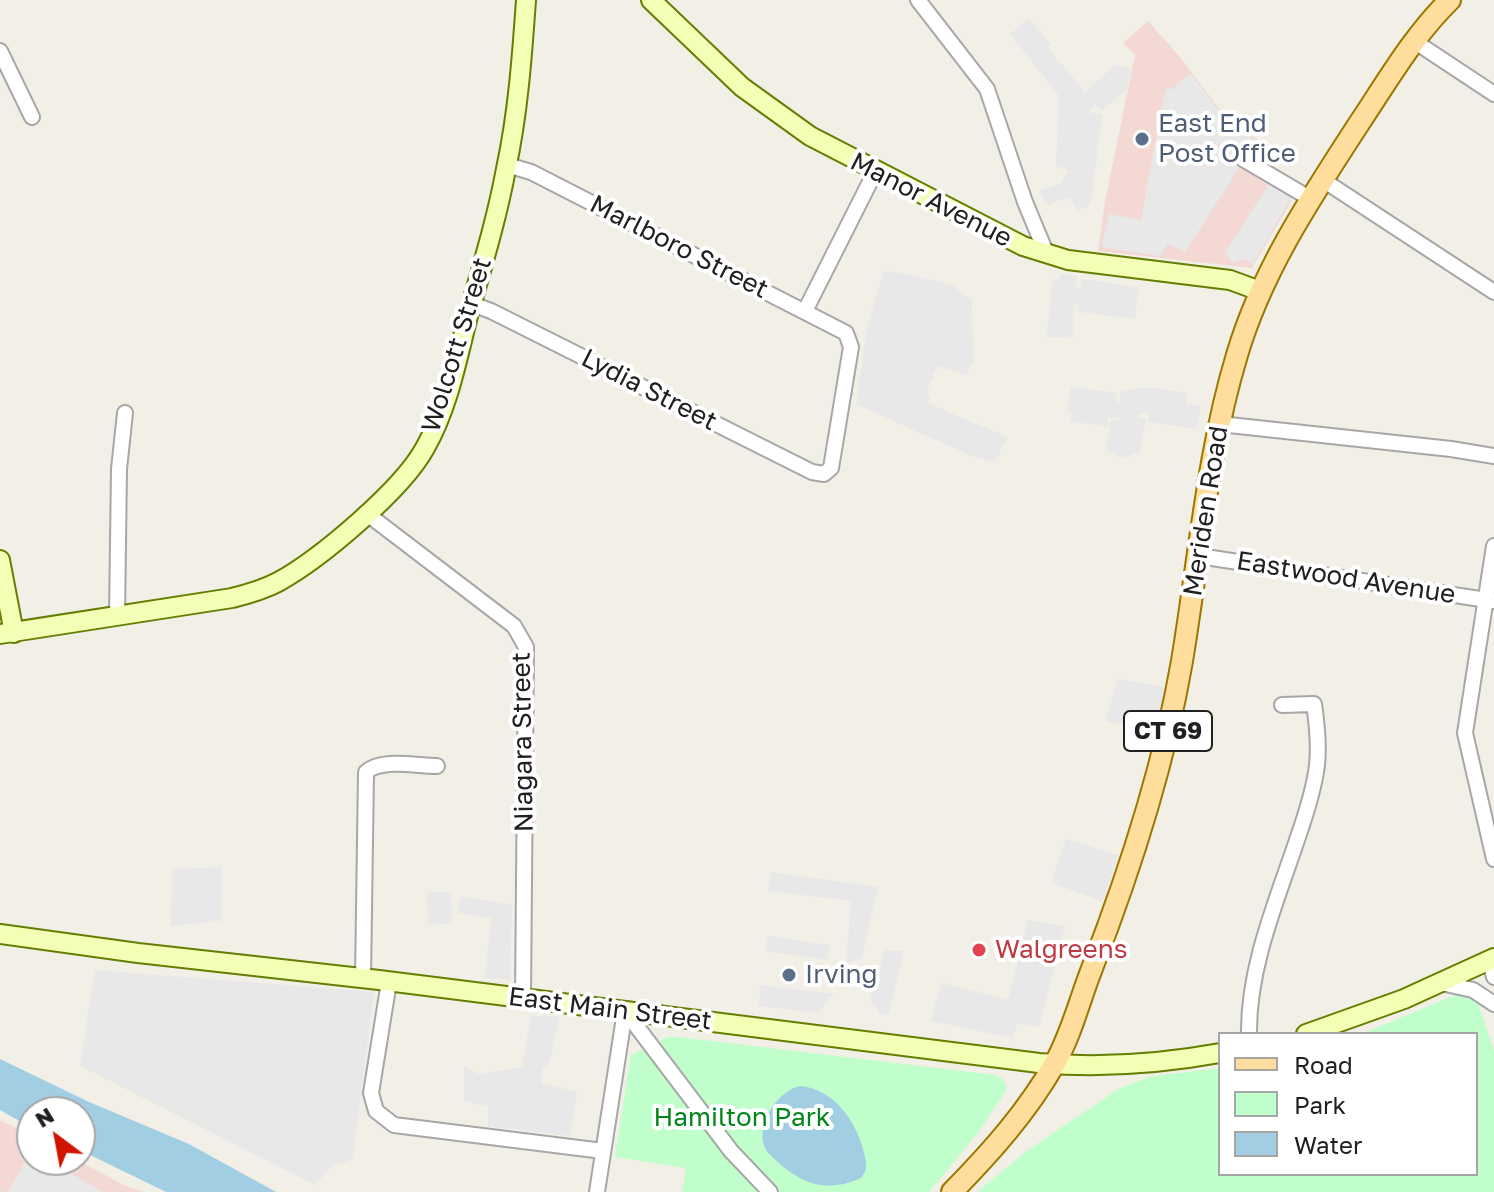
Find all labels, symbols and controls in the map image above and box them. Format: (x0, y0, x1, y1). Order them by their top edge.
place label: East End Post Office (1158, 108, 1296, 170)
marker: East End Post Office (1133, 130, 1151, 148)
street label: Manor Avenue (845, 146, 1017, 254)
street label: Marlboro Street (585, 189, 773, 305)
street label: Wolcott Street (416, 254, 498, 436)
street label: Lydia Street (576, 343, 722, 437)
street label: Meriden Road (1177, 424, 1235, 598)
street label: Eastwood Avenue (1234, 545, 1458, 611)
street label: Niagara Street (506, 652, 540, 832)
road number: CT 69 (1124, 711, 1212, 751)
place label: Walgreens (995, 934, 1127, 966)
marker: Walgreens (970, 941, 988, 959)
place label: Irving (805, 959, 878, 991)
marker: Irving (780, 966, 798, 984)
street label: East Main Street (507, 981, 713, 1037)
legend (1218, 1032, 1478, 1176)
text: Road (1294, 1050, 1353, 1079)
text: Park (1294, 1090, 1346, 1119)
north arrow (16, 1096, 96, 1176)
text: N (30, 1101, 58, 1133)
park label: Hamilton Park (653, 1102, 831, 1134)
text: Water (1294, 1130, 1362, 1159)

